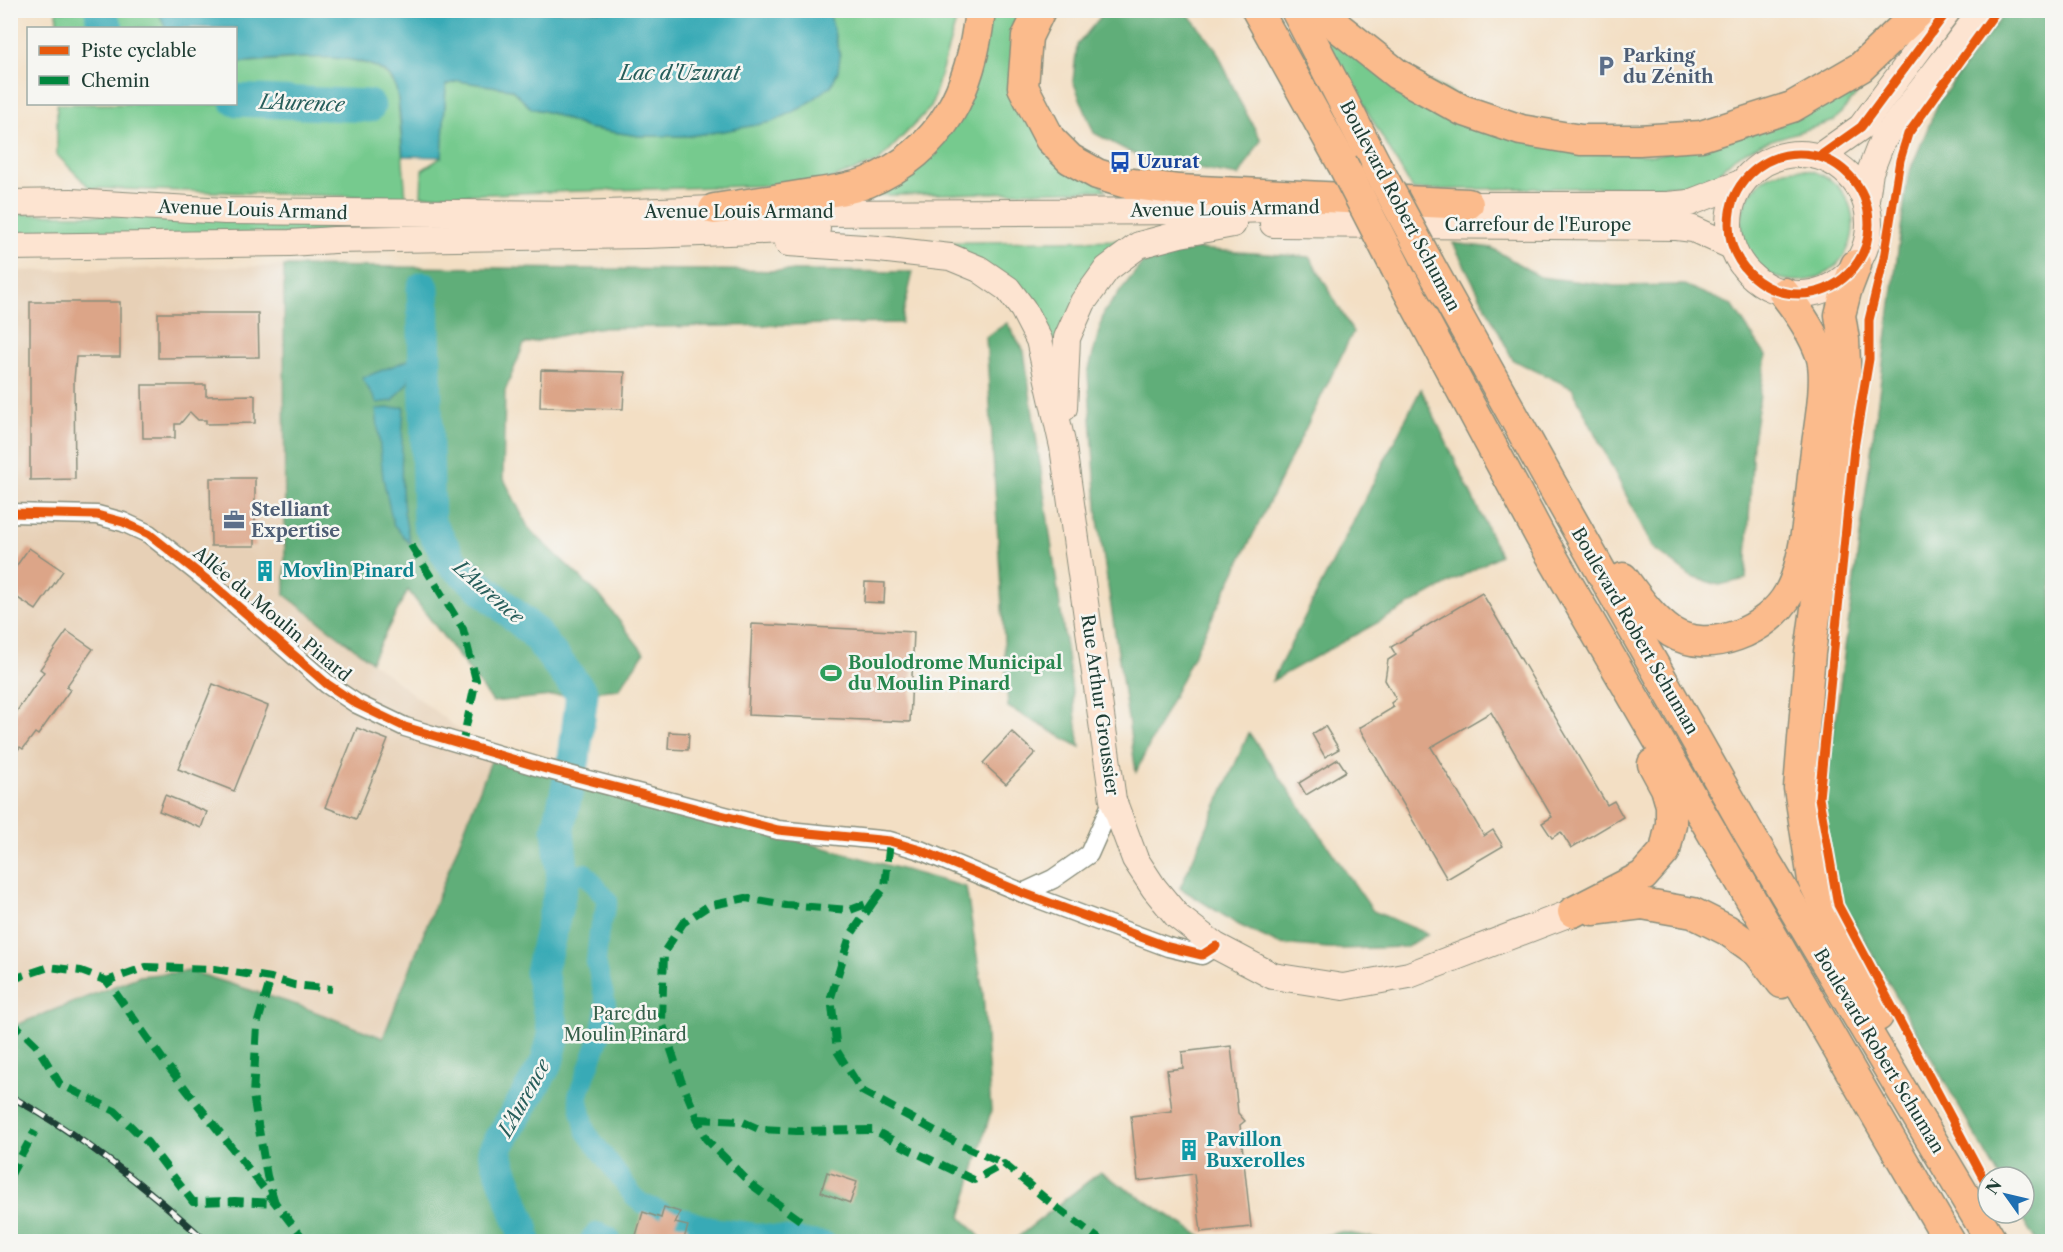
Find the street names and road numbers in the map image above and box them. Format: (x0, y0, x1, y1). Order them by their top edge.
street label: Boulevard Robert Schuman (1335, 97, 1465, 315)
street label: Avenue Louis Armand (157, 196, 348, 224)
street label: Avenue Louis Armand (1129, 196, 1320, 222)
street label: Avenue Louis Armand (643, 201, 834, 223)
street label: Carrefour de l'Europe (1445, 214, 1631, 236)
street label: Boulevard Robert Schuman (1567, 524, 1703, 738)
street label: Allée du Moulin Pinard (188, 541, 355, 686)
street label: Rue Arthur Groussier (1076, 613, 1124, 797)
street label: Boulevard Robert Schuman (1809, 944, 1949, 1158)

